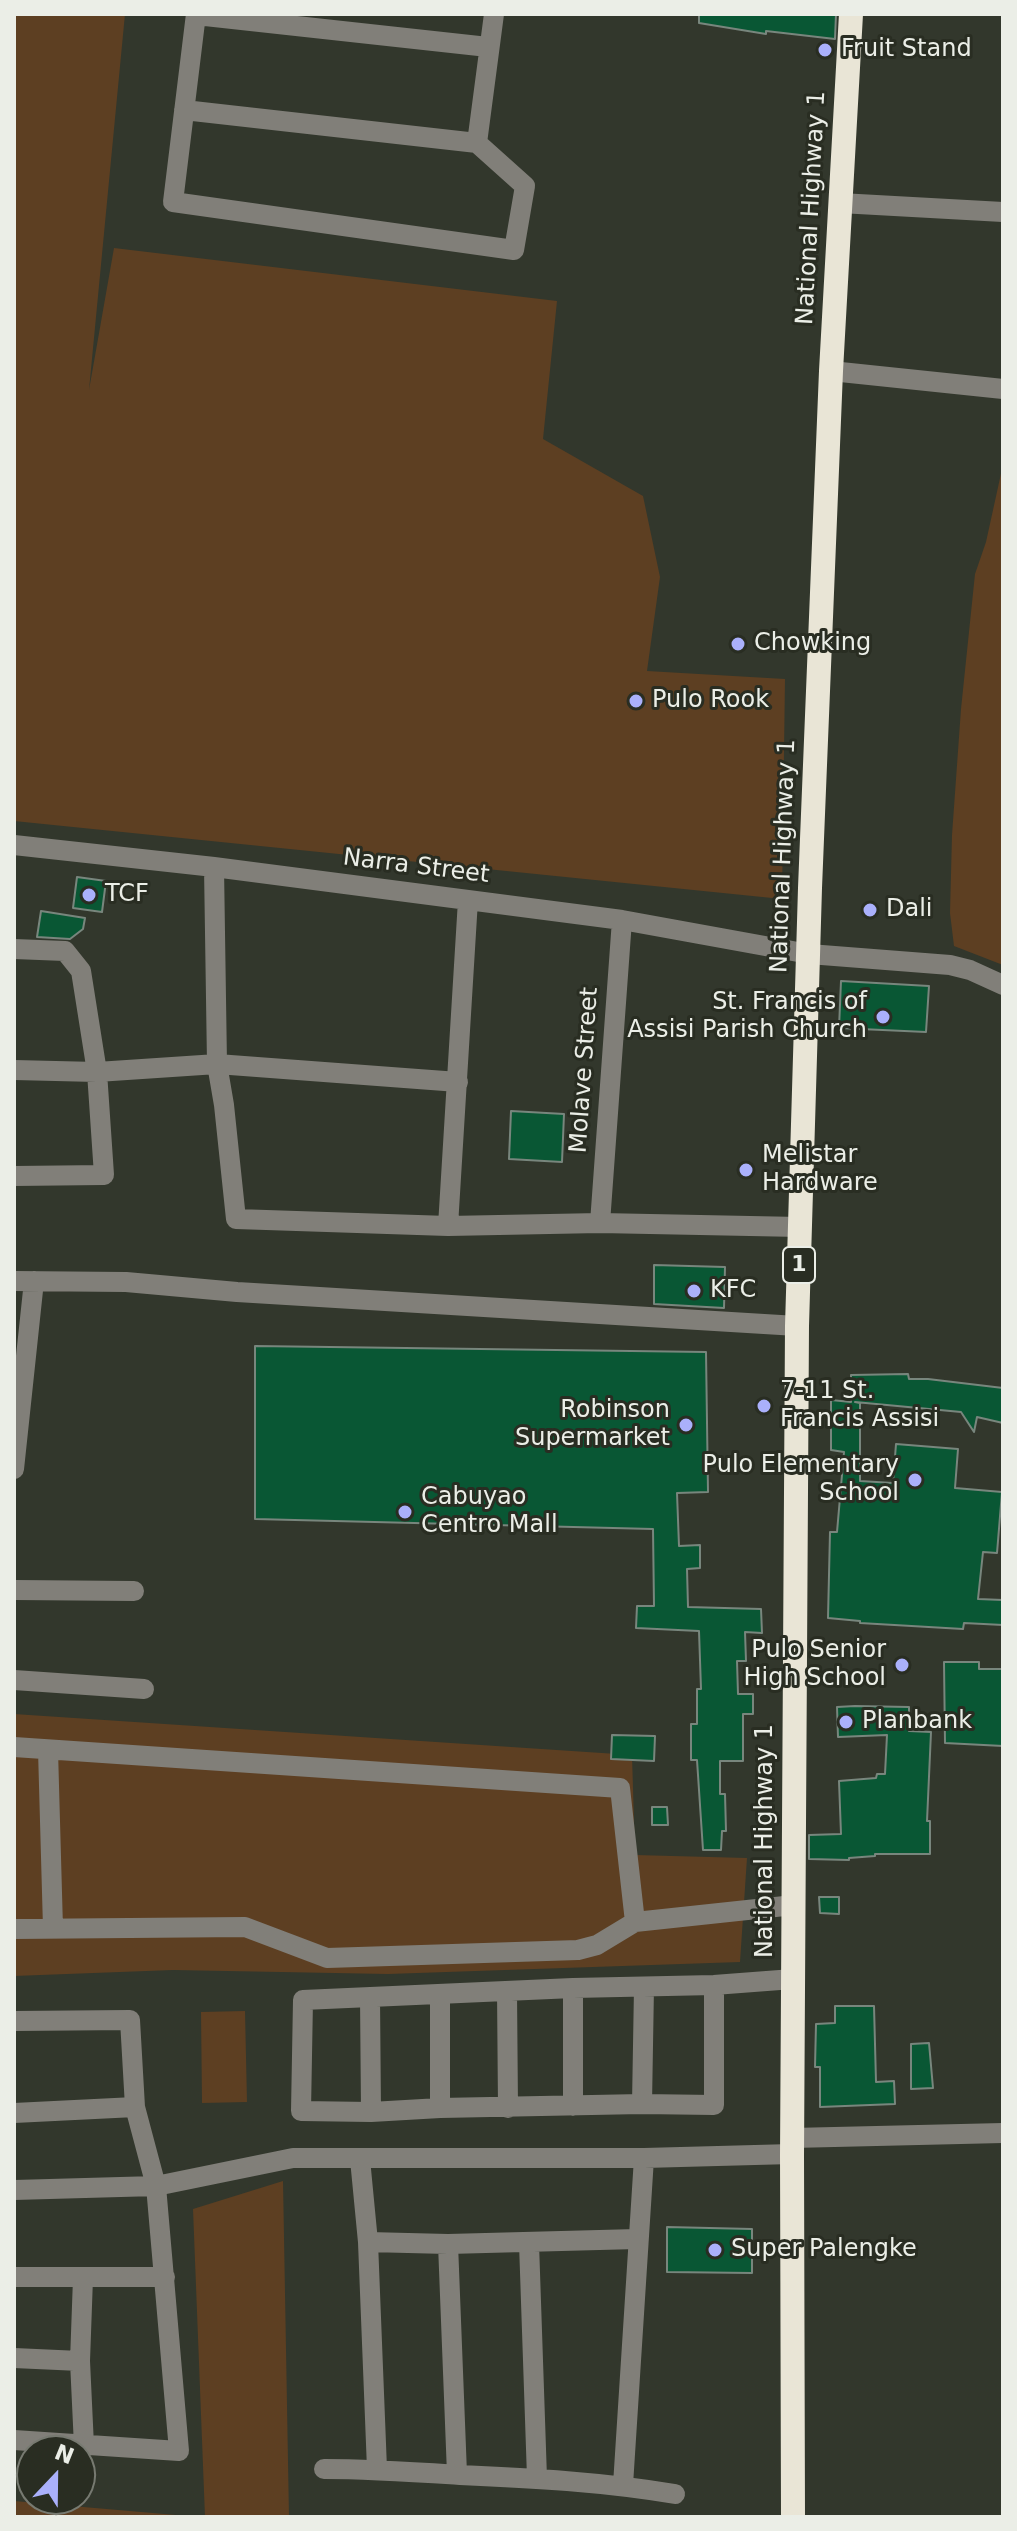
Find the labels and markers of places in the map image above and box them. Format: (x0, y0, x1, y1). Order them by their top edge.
place label: Fruit Stand (841, 36, 972, 64)
marker: Fruit Stand (816, 41, 834, 59)
place label: Chowking (754, 630, 871, 658)
marker: Chowking (729, 635, 747, 653)
place label: Pulo Rook (652, 687, 769, 715)
marker: Pulo Rook (627, 692, 645, 710)
place label: TCF (105, 881, 149, 909)
marker: TCF (80, 886, 98, 904)
place label: Dali (886, 896, 933, 924)
marker: Dali (861, 901, 879, 919)
place label: St. Francis of Assisi Parish Church (627, 989, 867, 1045)
marker: St. Francis of Assisi Parish Church (874, 1008, 892, 1026)
place label: Melistar Hardware (762, 1142, 878, 1198)
marker: Melistar Hardware (737, 1161, 755, 1179)
place label: KFC (710, 1277, 756, 1305)
marker: KFC (685, 1282, 703, 1300)
place label: 7-11 St. Francis Assisi (780, 1378, 939, 1434)
place label: Robinson Supermarket (515, 1397, 670, 1453)
marker: 7-11 St. Francis Assisi (755, 1397, 773, 1415)
marker: Robinson Supermarket (677, 1416, 695, 1434)
place label: Pulo Elementary School (703, 1452, 899, 1508)
marker: Pulo Elementary School (906, 1471, 924, 1489)
place label: Cabuyao Centro Mall (421, 1484, 558, 1540)
marker: Cabuyao Centro Mall (396, 1503, 414, 1521)
place label: Pulo Senior High School (744, 1637, 886, 1693)
marker: Pulo Senior High School (893, 1656, 911, 1674)
place label: Planbank (862, 1708, 972, 1736)
marker: Planbank (837, 1713, 855, 1731)
place label: Super Palengke (731, 2236, 917, 2264)
marker: Super Palengke (706, 2241, 724, 2259)

